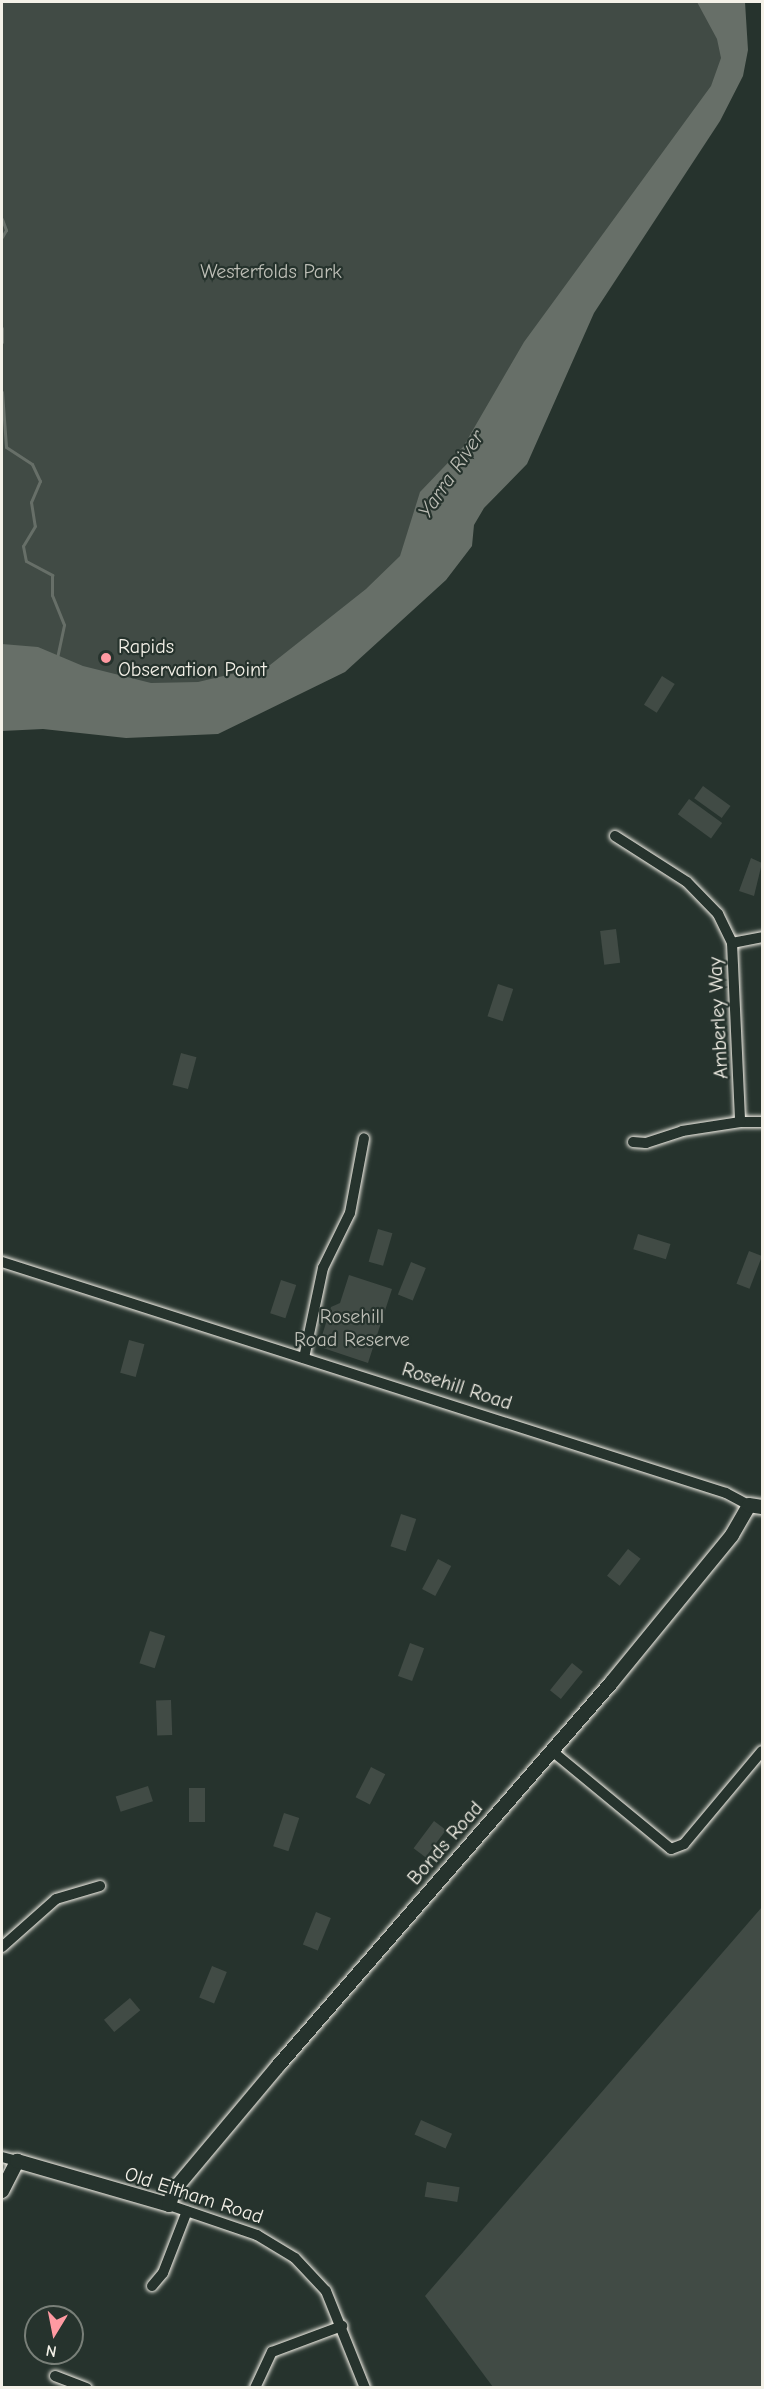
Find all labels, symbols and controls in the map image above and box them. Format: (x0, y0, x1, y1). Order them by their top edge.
park label: Westerfolds Park (200, 259, 342, 283)
water label: Yarra River (412, 425, 490, 523)
place label: Rapids Observation Point (118, 634, 267, 681)
marker: Rapids Observation Point (99, 651, 113, 665)
street label: Amberley Way (703, 956, 733, 1080)
park label: Rosehill Road Reserve (294, 1305, 410, 1352)
street label: Rosehill Road (399, 1357, 515, 1415)
street label: Bonds Road (402, 1796, 488, 1890)
street label: Old Eltham Road (122, 2161, 266, 2229)
north arrow (24, 2305, 84, 2365)
text: N (45, 2341, 58, 2361)

